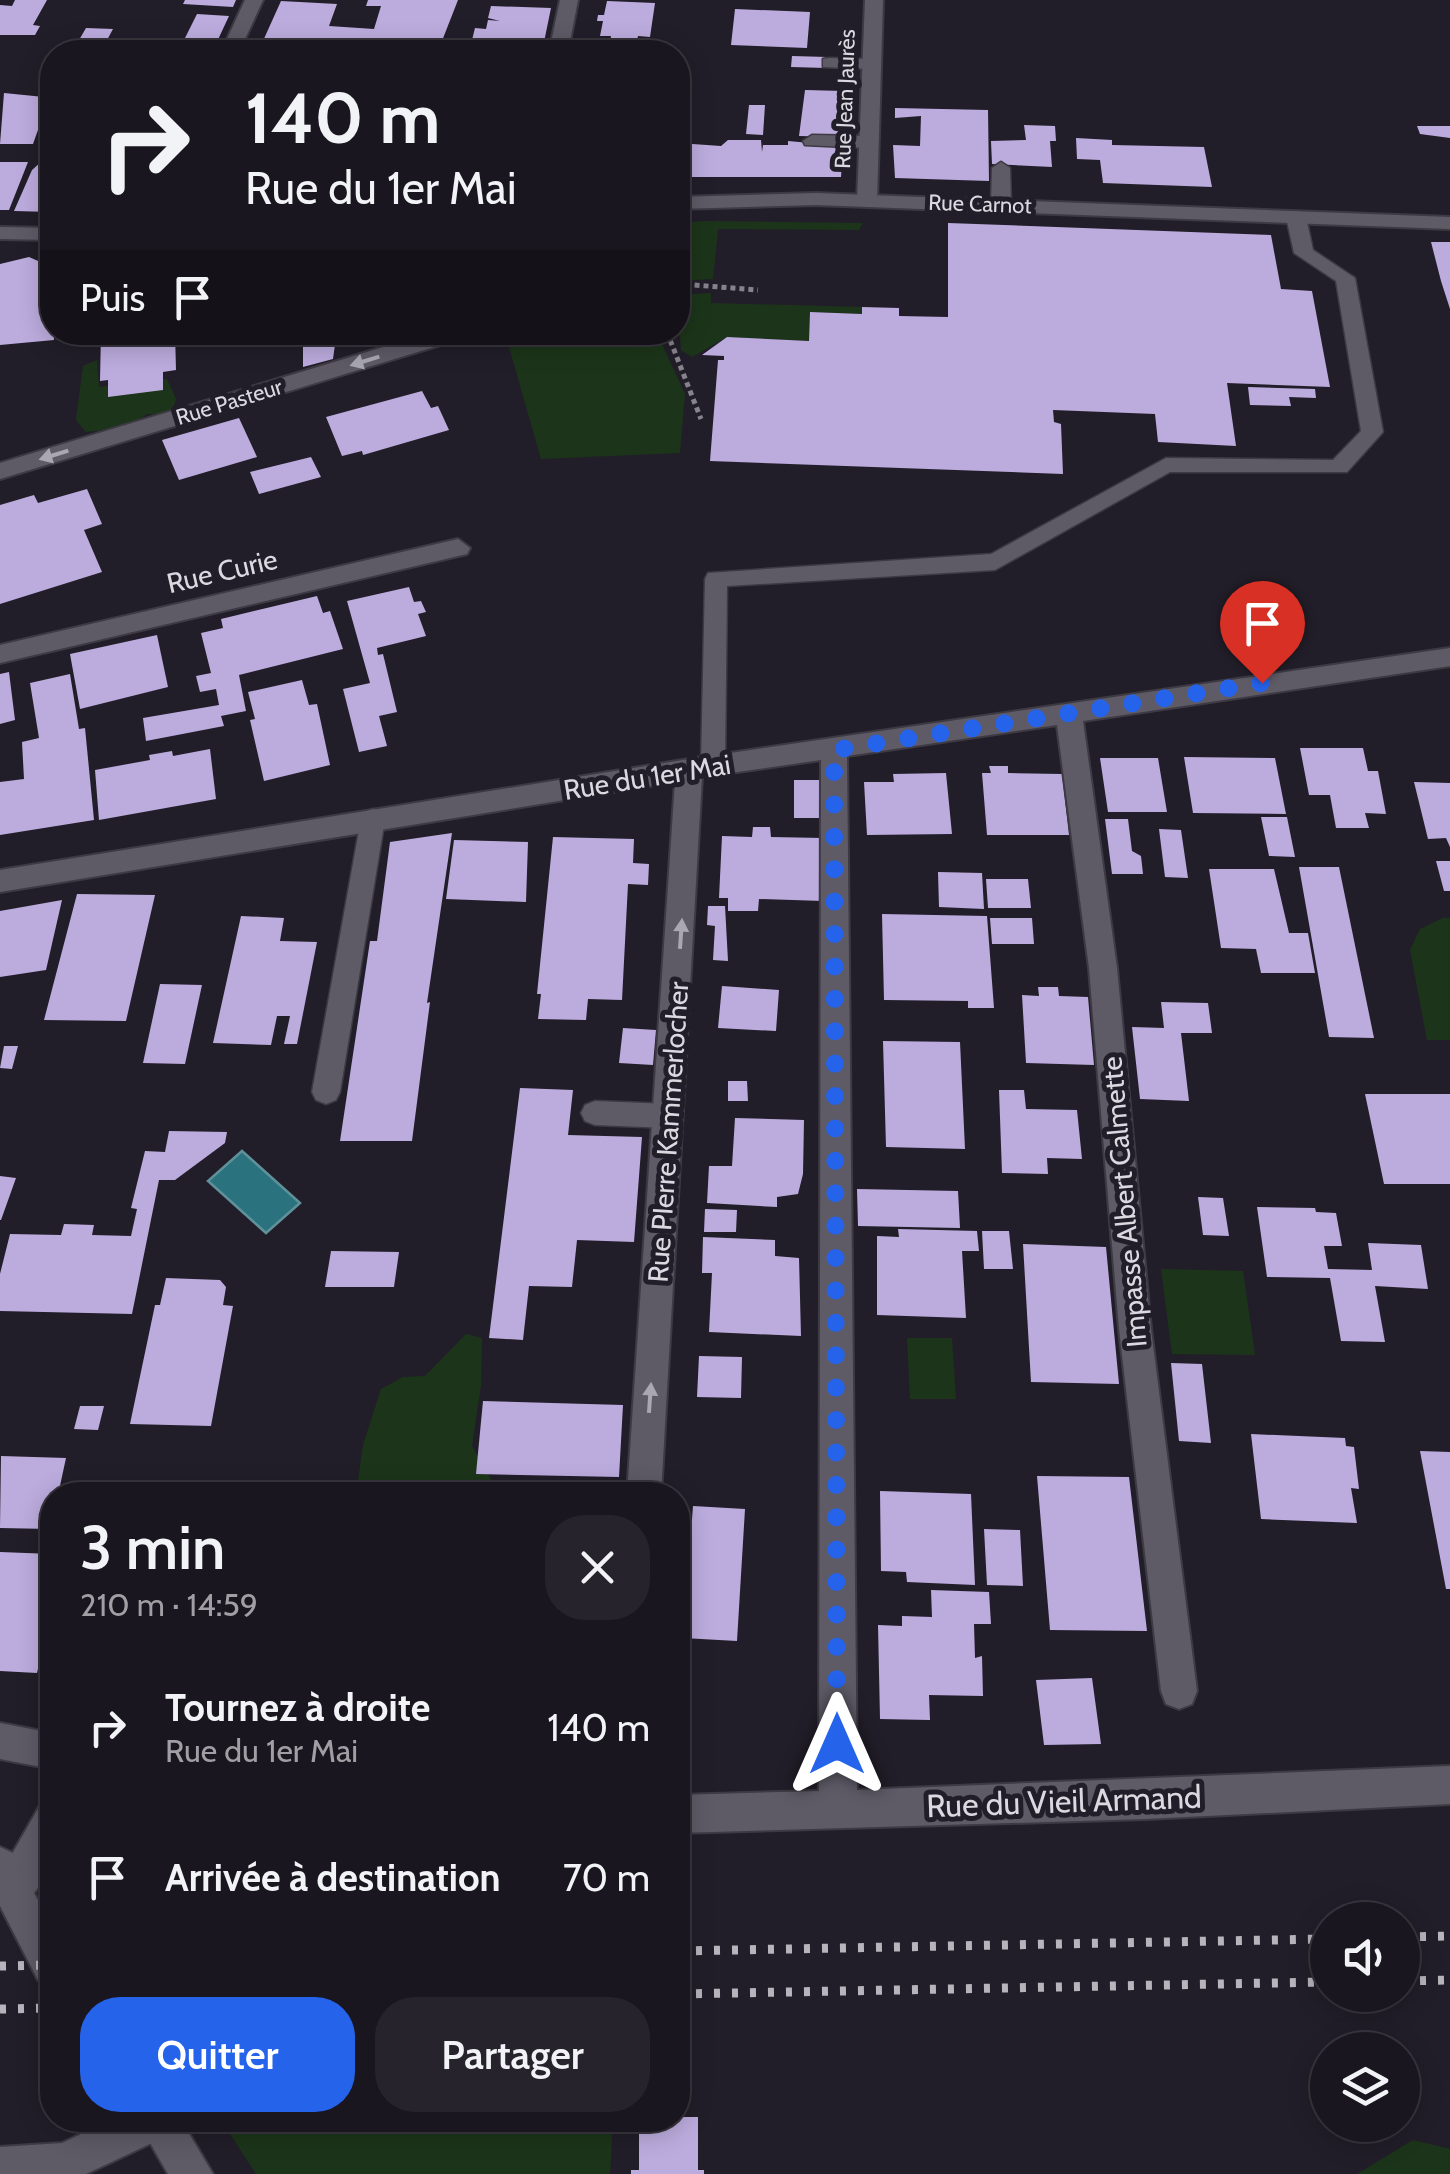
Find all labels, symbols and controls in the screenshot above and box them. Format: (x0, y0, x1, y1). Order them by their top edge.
street label: Rue Jean Jaurès (829, 29, 861, 169)
text: 140 m (245, 75, 440, 161)
icon: right (80, 80, 210, 210)
text: Rue du 1er Mai (245, 161, 517, 215)
street label: Rue Carnot (928, 189, 1033, 219)
icon: arrive (165, 270, 220, 325)
text: Puis (80, 274, 145, 321)
one-way arrow (350, 354, 380, 369)
street label: Rue Pasteur (173, 373, 285, 431)
one-way arrow (39, 448, 69, 463)
street label: Rue Curie (163, 542, 281, 600)
pin (1220, 581, 1305, 684)
icon: arrive (1235, 596, 1290, 651)
street label: Rue du 1er Mai (561, 747, 733, 807)
one-way arrow (673, 917, 689, 949)
street label: Rue PIerre Kammerlocher (641, 980, 695, 1284)
street label: Impasse Albert Calmette (1094, 1055, 1154, 1349)
one-way arrow (643, 1381, 659, 1413)
text: 3 min (80, 1511, 225, 1584)
button: close (545, 1515, 650, 1620)
text: 210 m · 14:59 (80, 1585, 258, 1624)
text: Tournez à droite (165, 1684, 430, 1731)
position arrow (785, 1692, 889, 1796)
icon: right (80, 1700, 135, 1755)
text: 140 m (547, 1704, 650, 1751)
text: Rue du 1er Mai (165, 1731, 358, 1770)
street label: Rue du Vieil Armand (926, 1777, 1202, 1825)
icon: arrive (80, 1850, 135, 1905)
text: Arrivée à destination (165, 1854, 501, 1901)
text: 70 m (563, 1854, 650, 1901)
map controls (1310, 1902, 1420, 2142)
button: sound (1310, 1902, 1420, 2012)
button: Quitter (80, 1997, 355, 2112)
button: Partager (375, 1997, 650, 2112)
button: layers (1310, 2032, 1420, 2142)

